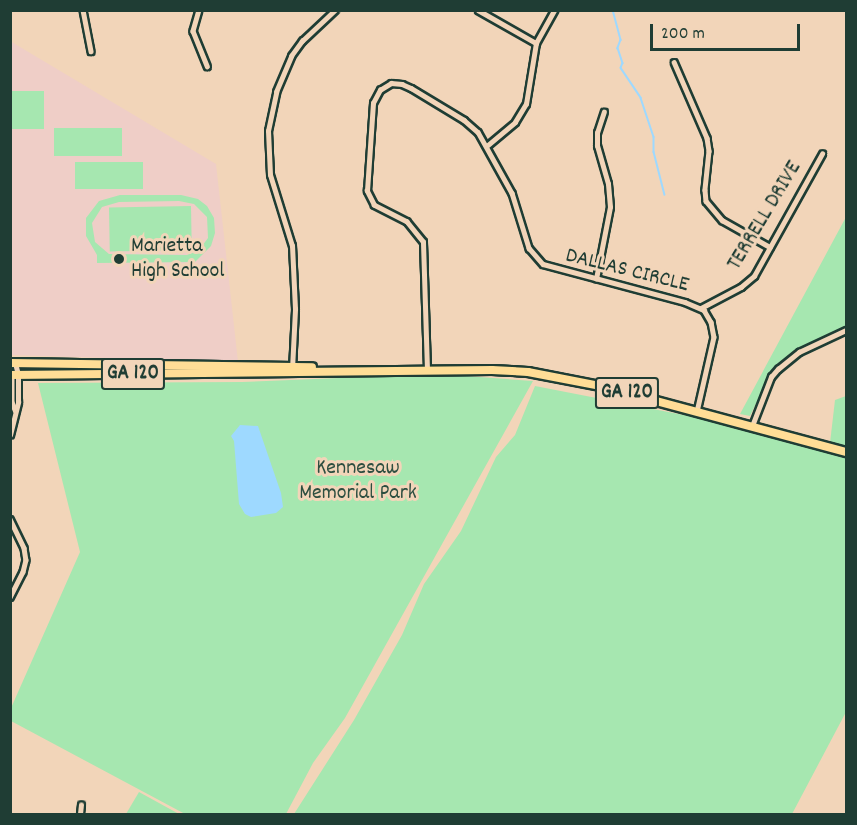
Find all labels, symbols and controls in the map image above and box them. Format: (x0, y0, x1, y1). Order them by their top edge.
scale bar (653, 12, 803, 50)
text: 200 m (661, 22, 705, 47)
street label: TERRELL DRIVE (722, 157, 808, 275)
place label: Marietta High School (131, 233, 224, 284)
street label: DALLAS CIRCLE (562, 243, 692, 299)
marker: Marietta High School (112, 252, 126, 266)
road number: GA 120 (100, 356, 166, 392)
road number: GA 120 (594, 375, 660, 411)
park label: Kennesaw Memorial Park (299, 455, 417, 506)

